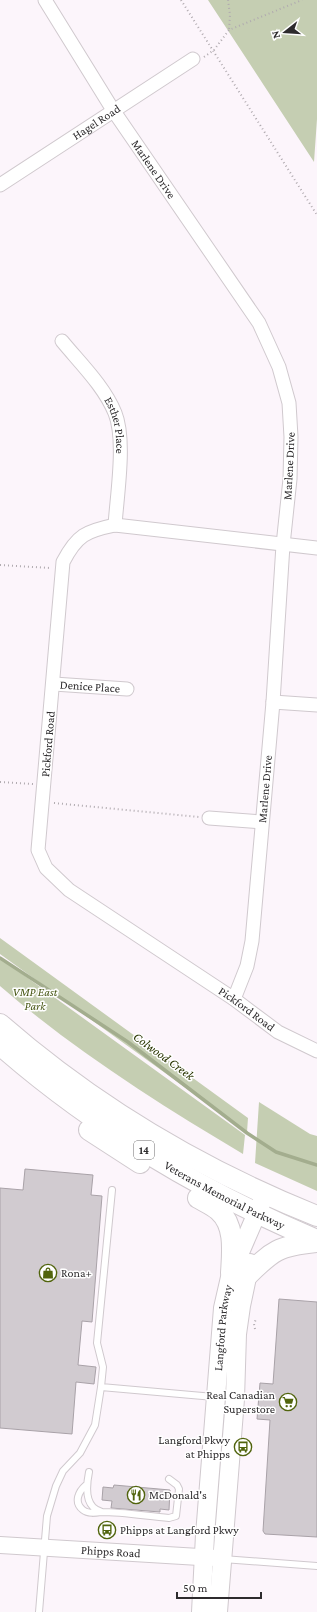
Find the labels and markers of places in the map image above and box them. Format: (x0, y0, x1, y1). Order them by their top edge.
shop icon: Rona+ (38, 1263, 58, 1283)
place label: Rona+ (61, 1266, 92, 1280)
place label: Real Canadian Superstore (206, 1388, 276, 1416)
supermarket icon: Real Canadian Superstore (278, 1392, 298, 1412)
place label: Langford Pkwy at Phipps (158, 1433, 230, 1461)
bus stop icon: Langford Pkwy at Phipps (233, 1437, 253, 1457)
restaurant icon: McDonald's (126, 1485, 146, 1505)
place label: McDonald's (149, 1488, 207, 1502)
bus stop icon: Phipps at Langford Pkwy (97, 1520, 117, 1540)
place label: Phipps at Langford Pkwy (120, 1523, 239, 1537)

